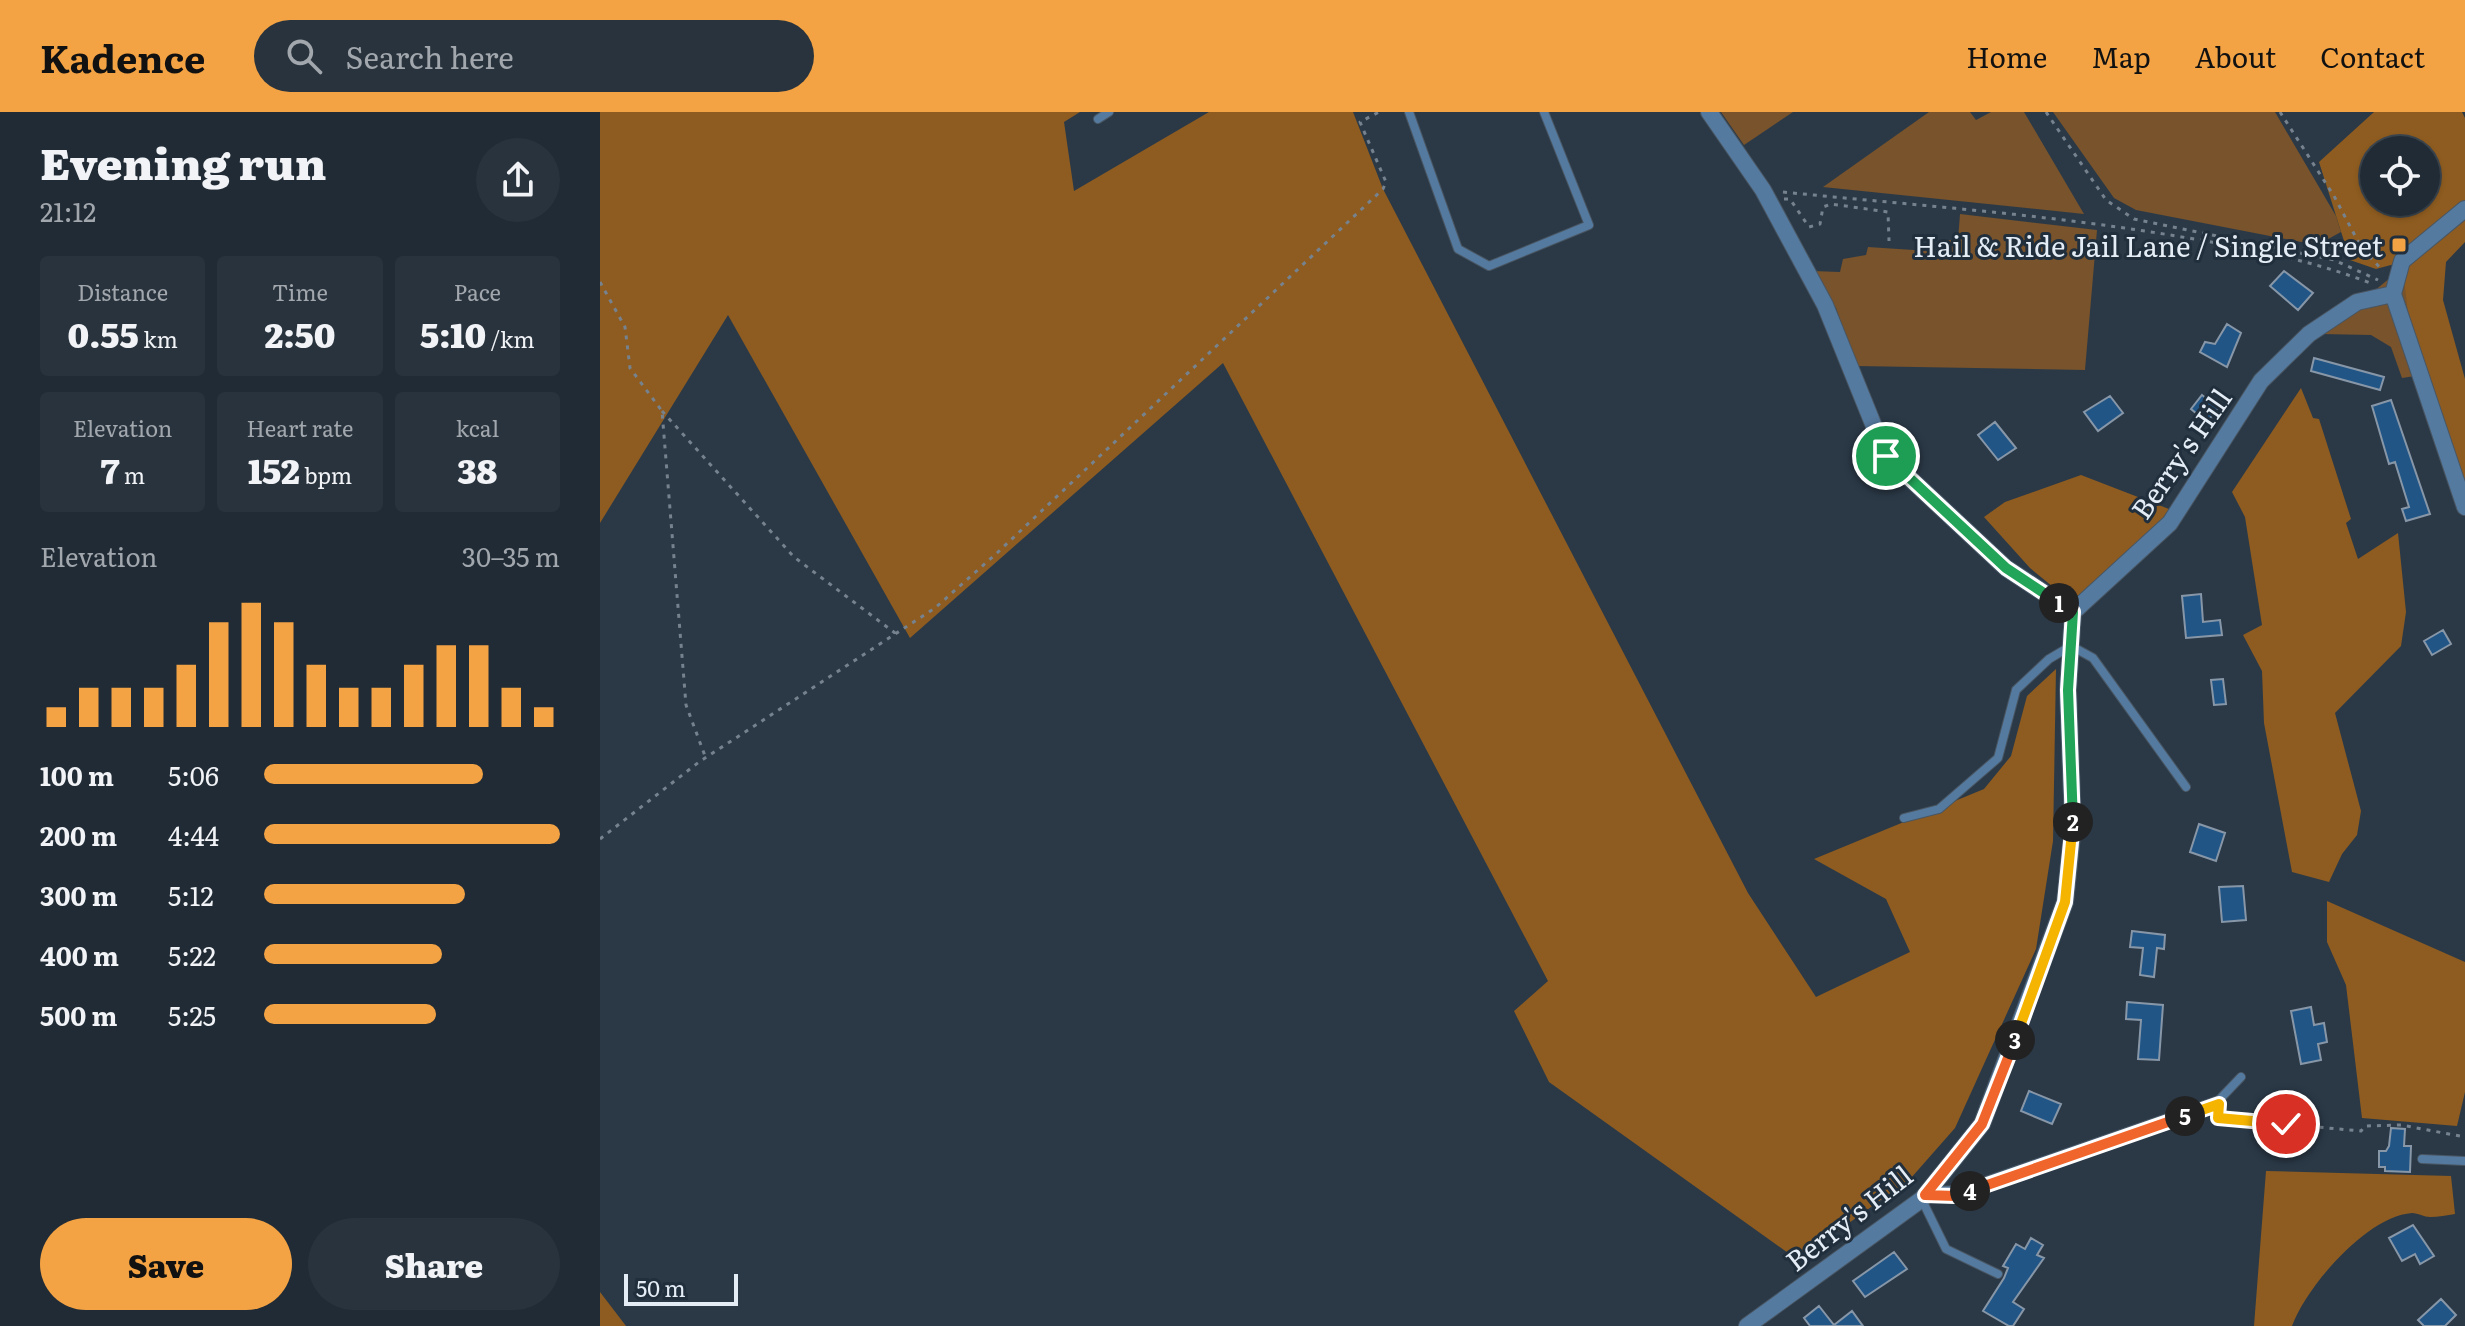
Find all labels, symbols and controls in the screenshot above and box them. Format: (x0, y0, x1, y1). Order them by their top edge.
search box (254, 20, 814, 92)
text: Kadence (40, 28, 206, 85)
icon: search (282, 34, 326, 78)
text: Search here (346, 34, 514, 78)
text: Home (1966, 35, 2047, 77)
text: Map (2091, 35, 2151, 77)
text: About (2195, 35, 2276, 77)
text: Contact (2320, 35, 2425, 77)
text: Evening run (40, 128, 326, 194)
map controls (2360, 136, 2440, 216)
button: locate (2360, 136, 2440, 216)
button: share (476, 138, 560, 222)
text: 21:12 (40, 191, 96, 230)
place label: Hail & Ride Jail Lane / Single Street (1913, 224, 2384, 266)
marker: Hail & Ride Jail Lane / Single Street (2390, 236, 2408, 254)
text: Distance (77, 275, 168, 308)
text: Time (272, 275, 328, 308)
text: Pace (454, 275, 501, 308)
text: 0.55 (68, 308, 139, 358)
text: 2:50 (265, 308, 335, 358)
text: 5:10 (420, 308, 486, 358)
text: km (139, 322, 178, 355)
text: /km (486, 322, 535, 355)
street label: Berry's Hill (2120, 379, 2240, 527)
text: Elevation (73, 411, 172, 444)
text: Heart rate (247, 411, 353, 444)
text: kcal (456, 411, 499, 444)
pin (1852, 422, 1920, 490)
icon: arrive (1864, 434, 1908, 478)
text: 7 (100, 444, 119, 494)
text: 152 (248, 444, 300, 494)
text: 38 (457, 444, 497, 494)
text: m (119, 458, 145, 491)
text: bpm (300, 458, 352, 491)
text: Elevation (40, 536, 158, 575)
text: 30–35 m (462, 536, 560, 575)
pin: 1 (2039, 583, 2079, 623)
text: 1 (2054, 586, 2064, 619)
text: 100 m (40, 755, 114, 794)
text: 5:06 (168, 755, 219, 794)
pin: 2 (2053, 802, 2093, 842)
text: 2 (2067, 805, 2079, 838)
text: 200 m (40, 815, 117, 854)
text: 4:44 (168, 815, 219, 854)
text: 300 m (40, 875, 118, 914)
text: 5:12 (168, 875, 214, 914)
text: 400 m (40, 935, 119, 974)
text: 5:22 (168, 935, 216, 974)
text: 500 m (40, 995, 117, 1034)
text: 5:25 (168, 995, 216, 1034)
pin: 3 (1995, 1020, 2035, 1060)
text: 3 (2009, 1023, 2021, 1056)
pin (2252, 1090, 2320, 1158)
pin: 5 (2165, 1096, 2205, 1136)
text: 5 (2179, 1099, 2191, 1132)
icon: check (2264, 1102, 2308, 1146)
street label: Berry's Hill (1776, 1154, 1920, 1280)
pin: 4 (1950, 1171, 1990, 1211)
text: 4 (1963, 1174, 1977, 1207)
button: Save (40, 1218, 292, 1310)
button: Share (308, 1218, 560, 1310)
scale bar (624, 1270, 738, 1306)
text: 50 m (636, 1271, 686, 1304)

